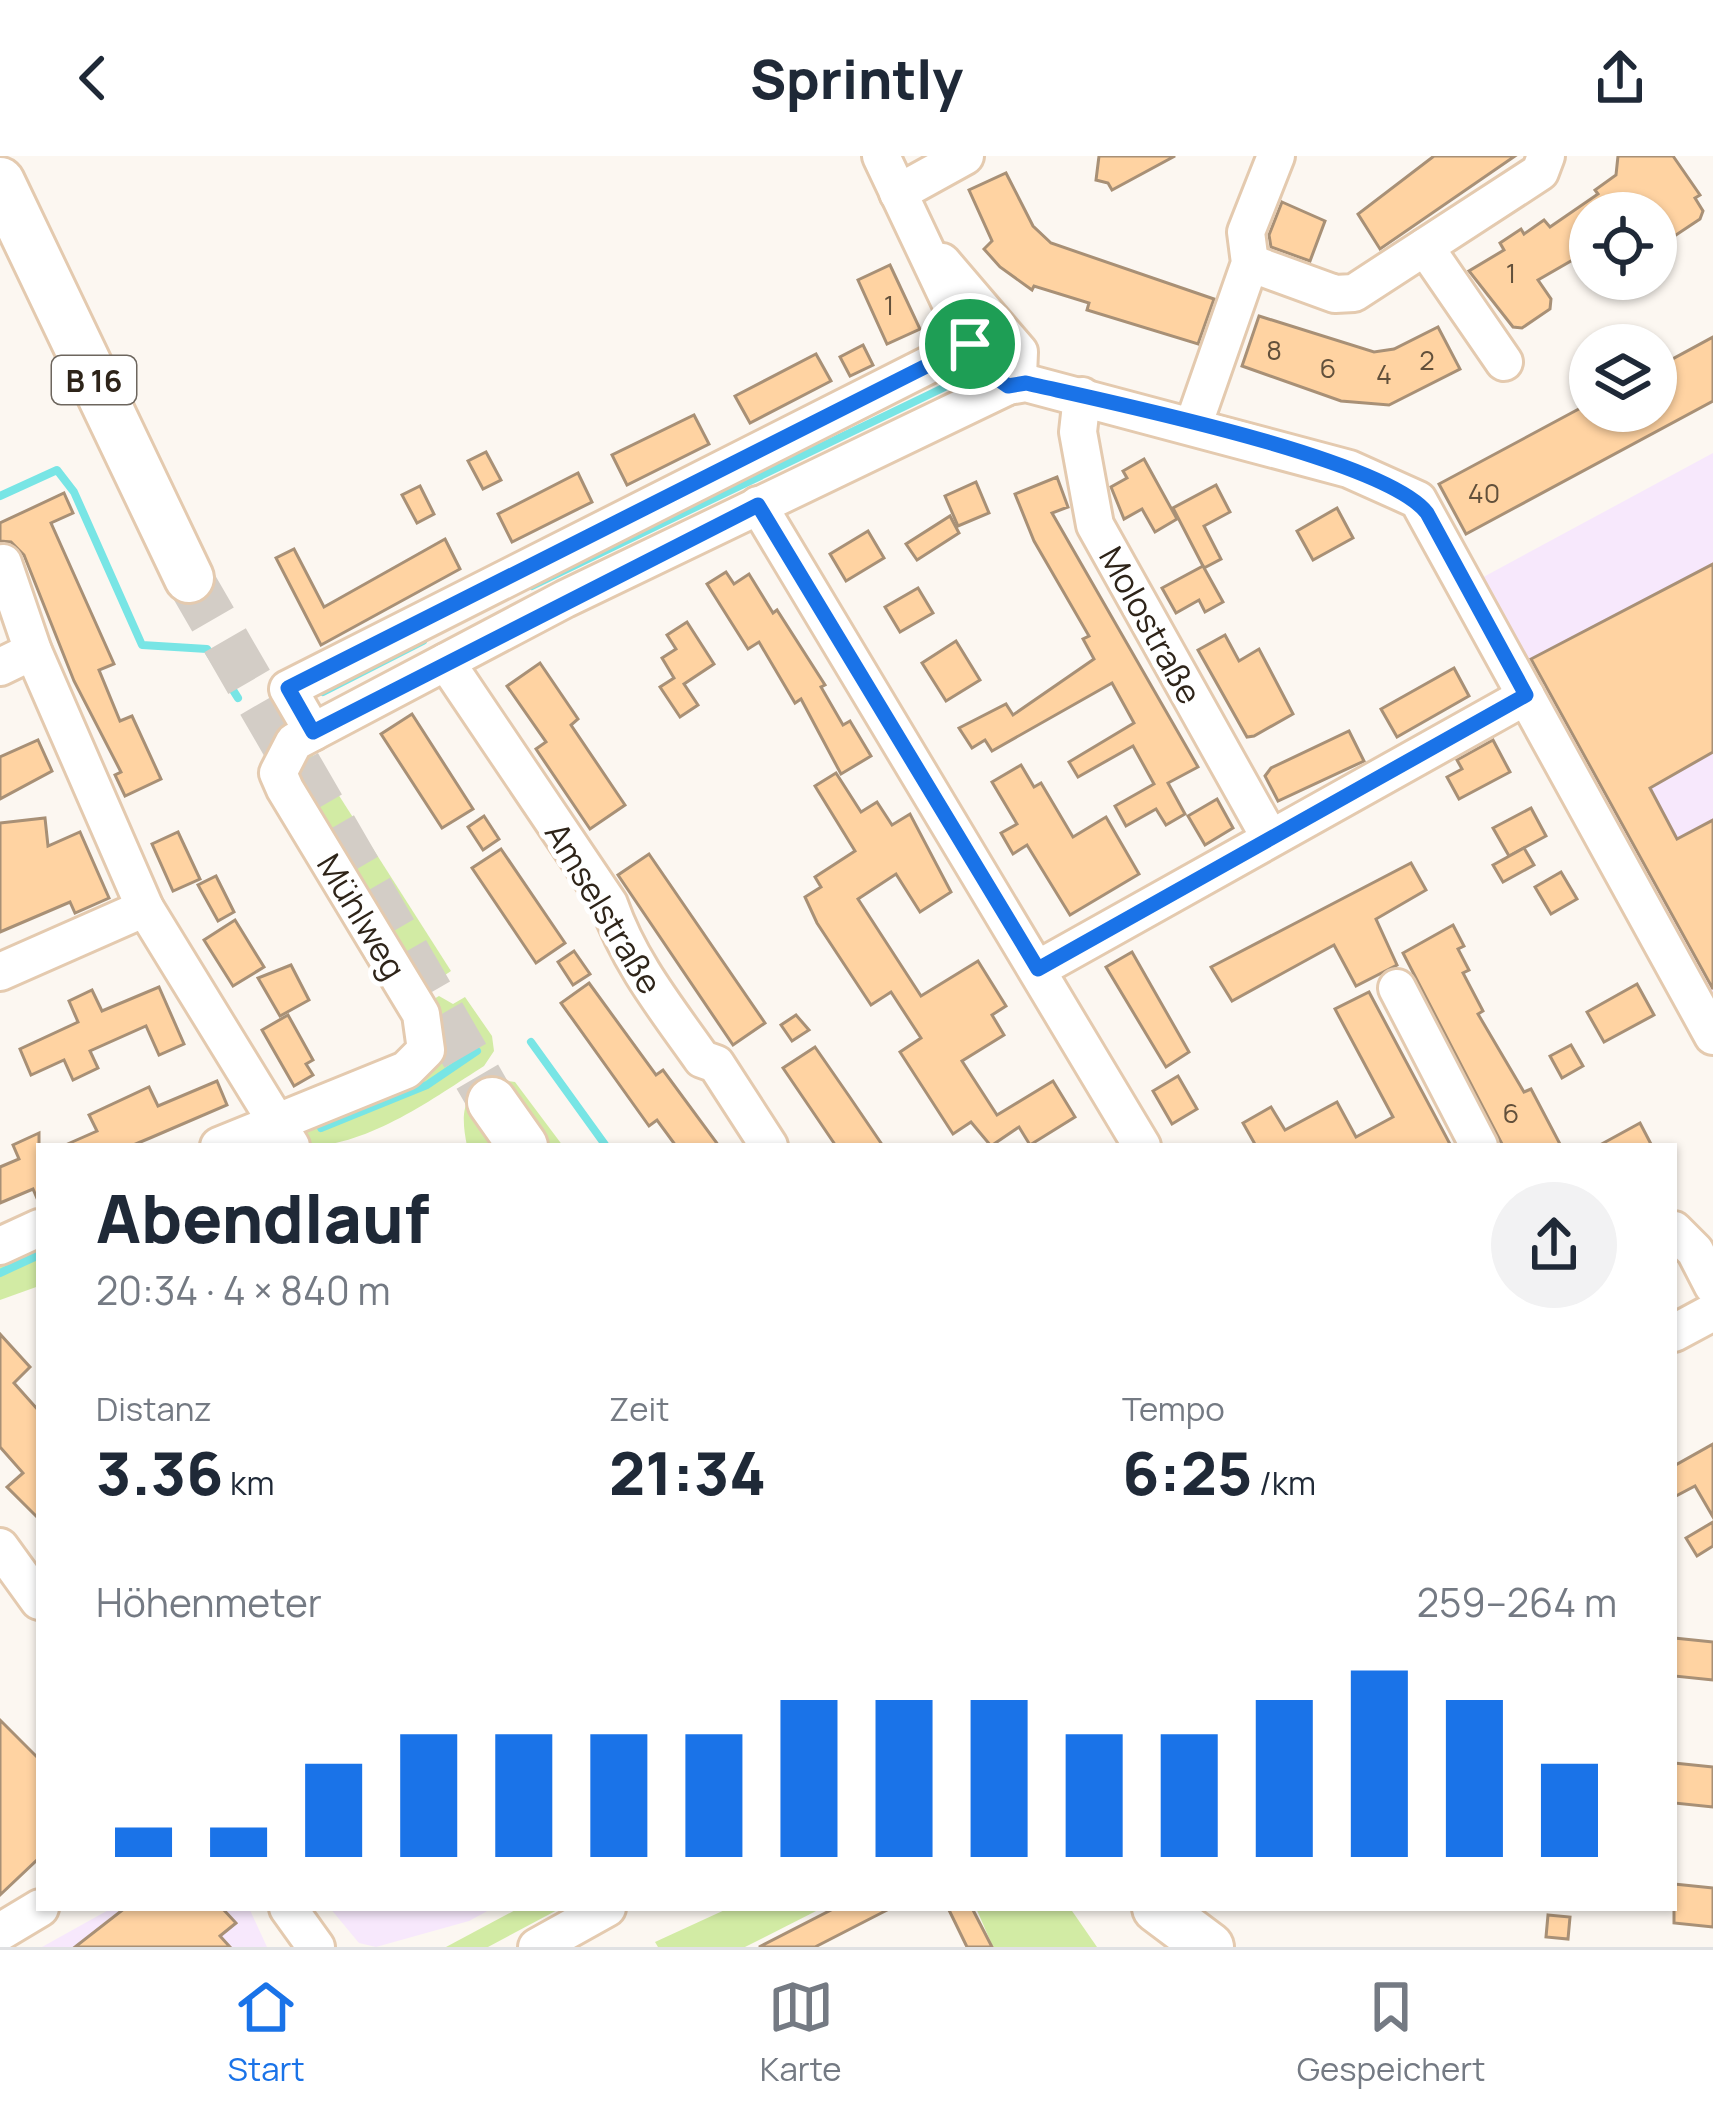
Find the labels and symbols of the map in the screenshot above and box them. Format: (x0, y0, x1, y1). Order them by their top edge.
house number: 1 (1506, 254, 1516, 291)
house number: 1 (884, 286, 894, 323)
pin (919, 293, 1021, 395)
house number: 8 (1266, 331, 1282, 368)
house number: 2 (1419, 341, 1435, 378)
house number: 6 (1320, 349, 1336, 386)
house number: 4 (1376, 355, 1392, 392)
road number: B 16 (52, 356, 136, 404)
house number: 40 (1468, 474, 1500, 511)
street label: Molostraße (1089, 538, 1213, 712)
street label: Amselstraße (535, 814, 673, 1002)
street label: Mühlweg (307, 845, 417, 987)
house number: 6 (1503, 1094, 1519, 1131)

